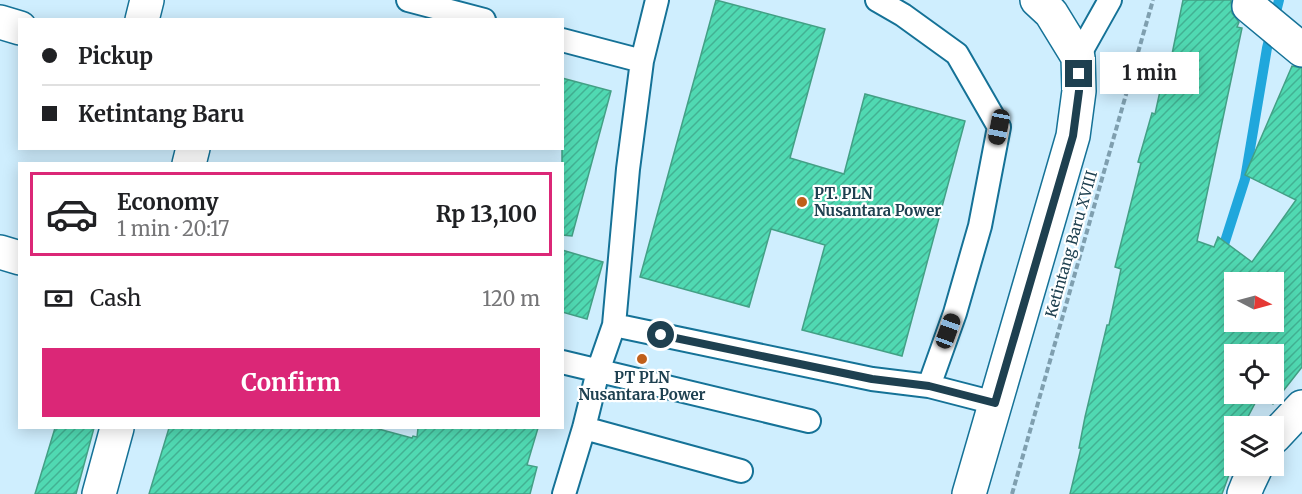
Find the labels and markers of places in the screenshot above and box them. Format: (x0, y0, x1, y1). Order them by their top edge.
place label: PT. PLN Nusantara Power (814, 184, 941, 220)
marker: PT. PLN Nusantara Power (795, 195, 809, 209)
marker: PT PLN Nusantara Power (635, 352, 649, 366)
place label: PT PLN Nusantara Power (578, 368, 706, 404)

